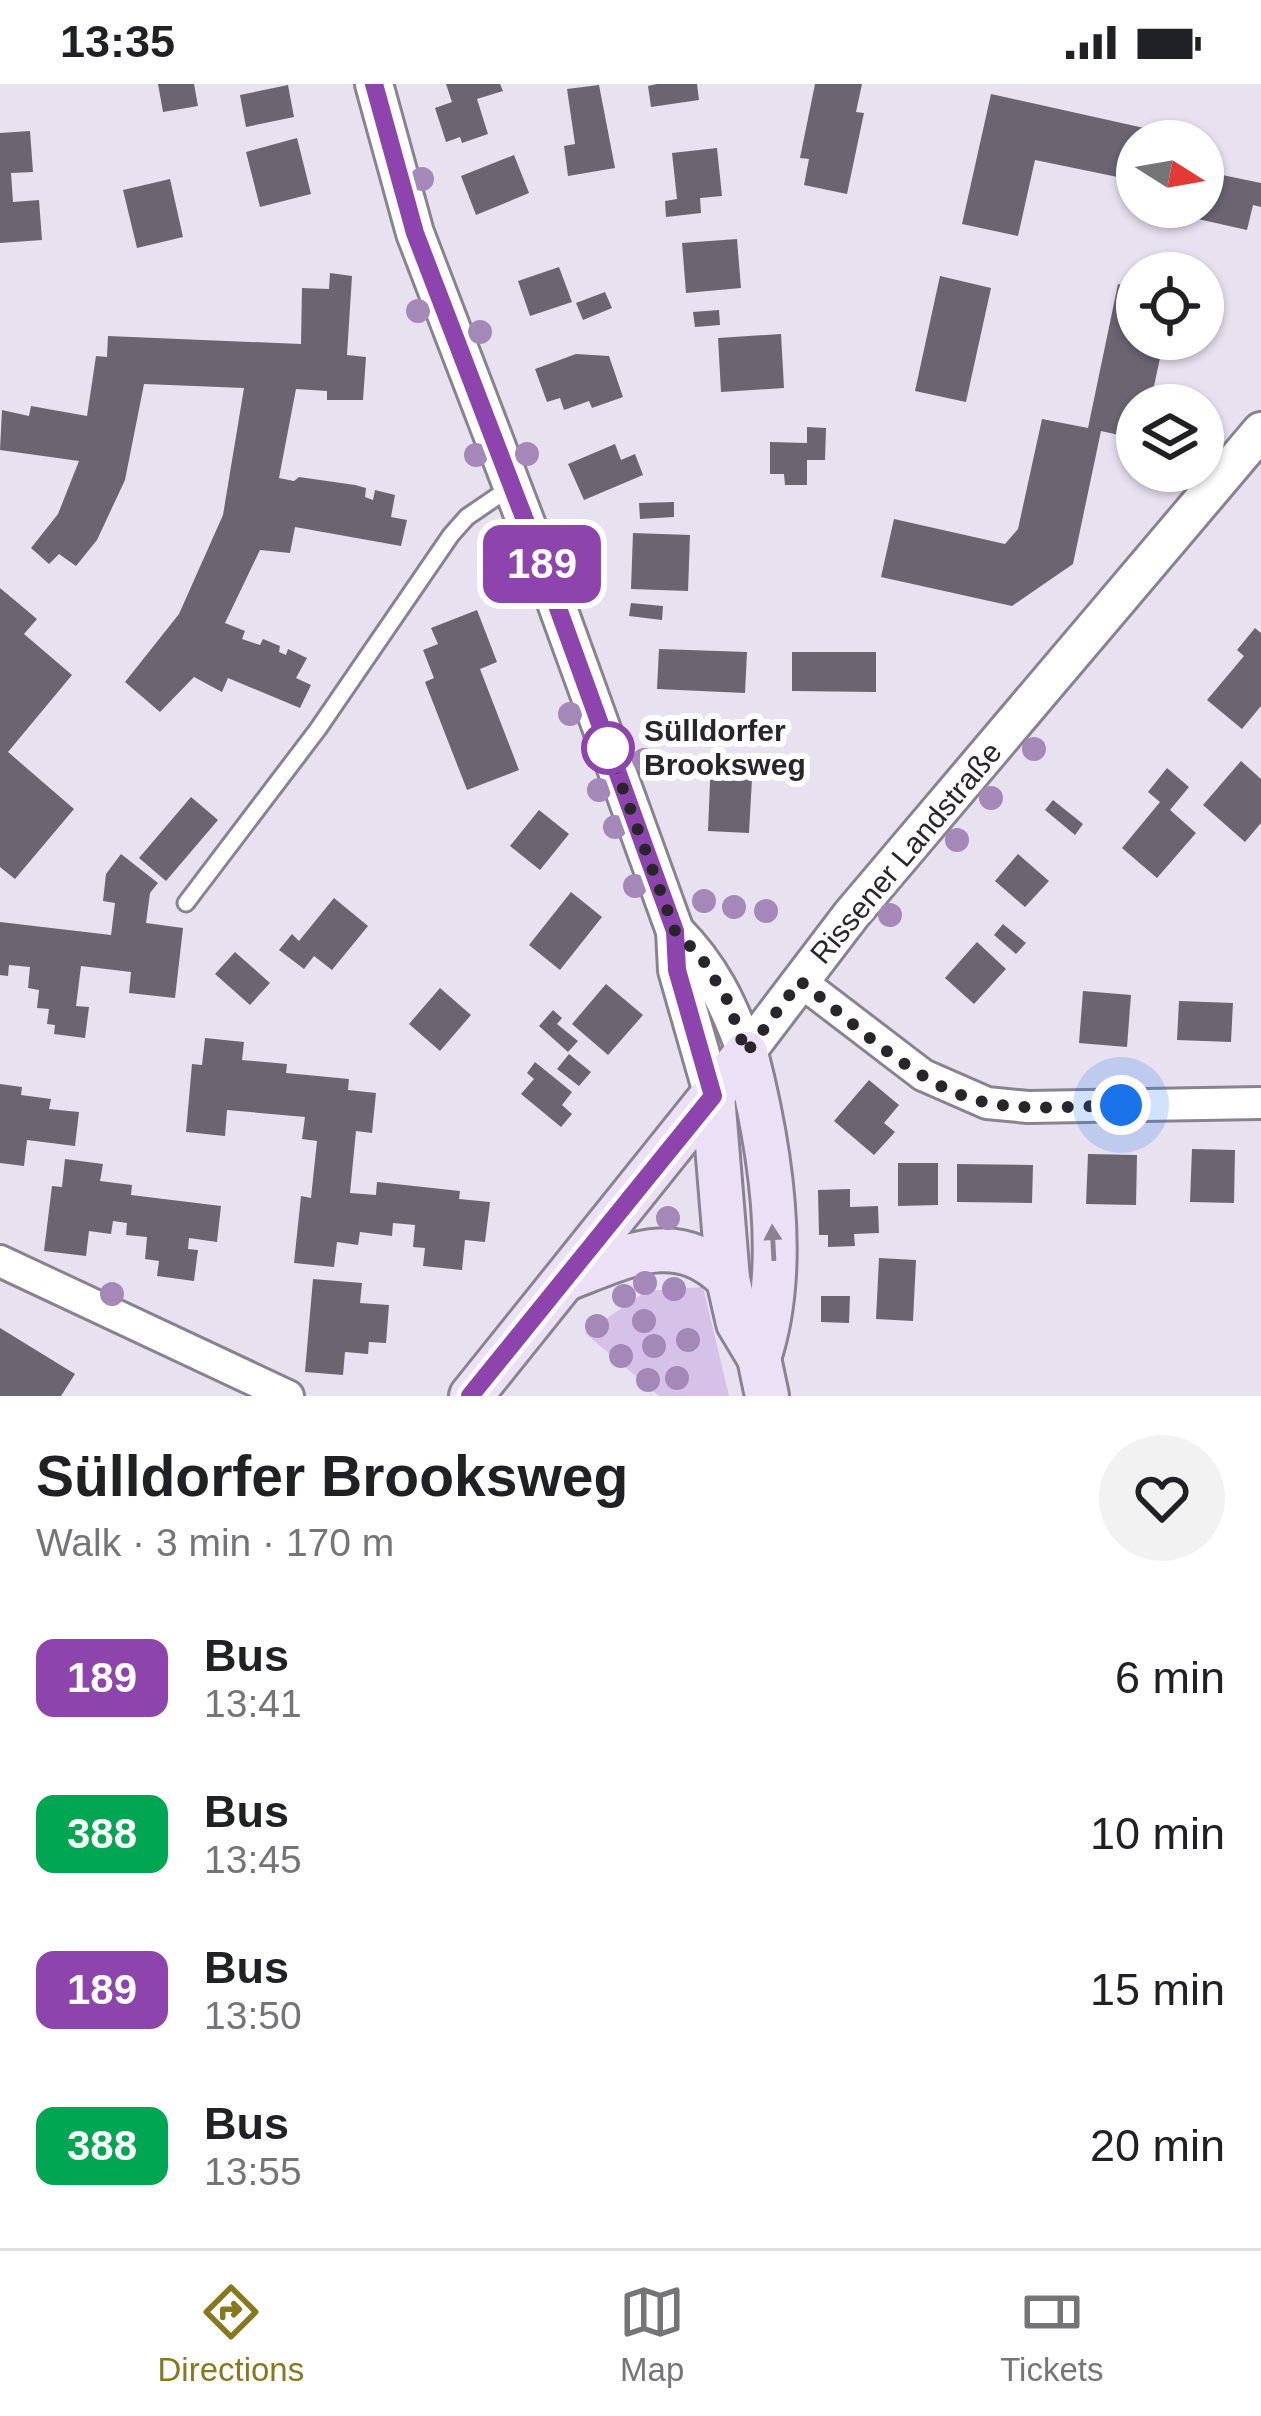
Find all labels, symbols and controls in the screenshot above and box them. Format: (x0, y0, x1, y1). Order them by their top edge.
text: 13:35 (60, 16, 175, 67)
north arrow (1116, 120, 1224, 228)
map controls (1116, 120, 1224, 492)
button: locate (1116, 252, 1224, 360)
button: layers (1116, 384, 1224, 492)
line badge: 189 (473, 525, 611, 603)
text: 189 (507, 540, 577, 587)
place label: Sülldorfer Brooksweg (644, 714, 806, 781)
marker: Sülldorfer Brooksweg (583, 723, 633, 773)
street label: Rissener Landstraße (803, 735, 1008, 970)
your location (1091, 1075, 1151, 1135)
one-way arrow (763, 1223, 782, 1261)
button: heart (1099, 1435, 1225, 1561)
text: Sülldorfer Brooksweg (36, 1444, 628, 1508)
text: Walk · 3 min · 170 m (36, 1521, 394, 1564)
text: Bus (204, 1630, 289, 1681)
text: 6 min (1115, 1652, 1225, 1703)
text: 189 (67, 1654, 137, 1701)
text: 13:41 (204, 1682, 302, 1725)
text: Bus (204, 1786, 289, 1837)
text: 10 min (1090, 1808, 1225, 1859)
text: 388 (67, 1810, 137, 1857)
text: 13:45 (204, 1838, 302, 1881)
text: Bus (204, 1942, 289, 1993)
text: 15 min (1090, 1964, 1225, 2015)
text: 189 (67, 1966, 137, 2013)
text: 13:50 (204, 1994, 302, 2037)
text: Bus (204, 2098, 289, 2149)
text: 20 min (1090, 2120, 1225, 2171)
text: 388 (67, 2122, 137, 2169)
text: 13:55 (204, 2150, 302, 2193)
tab: Directions (157, 2279, 304, 2389)
tab: Map (619, 2279, 685, 2389)
tab: Tickets (1000, 2279, 1103, 2389)

